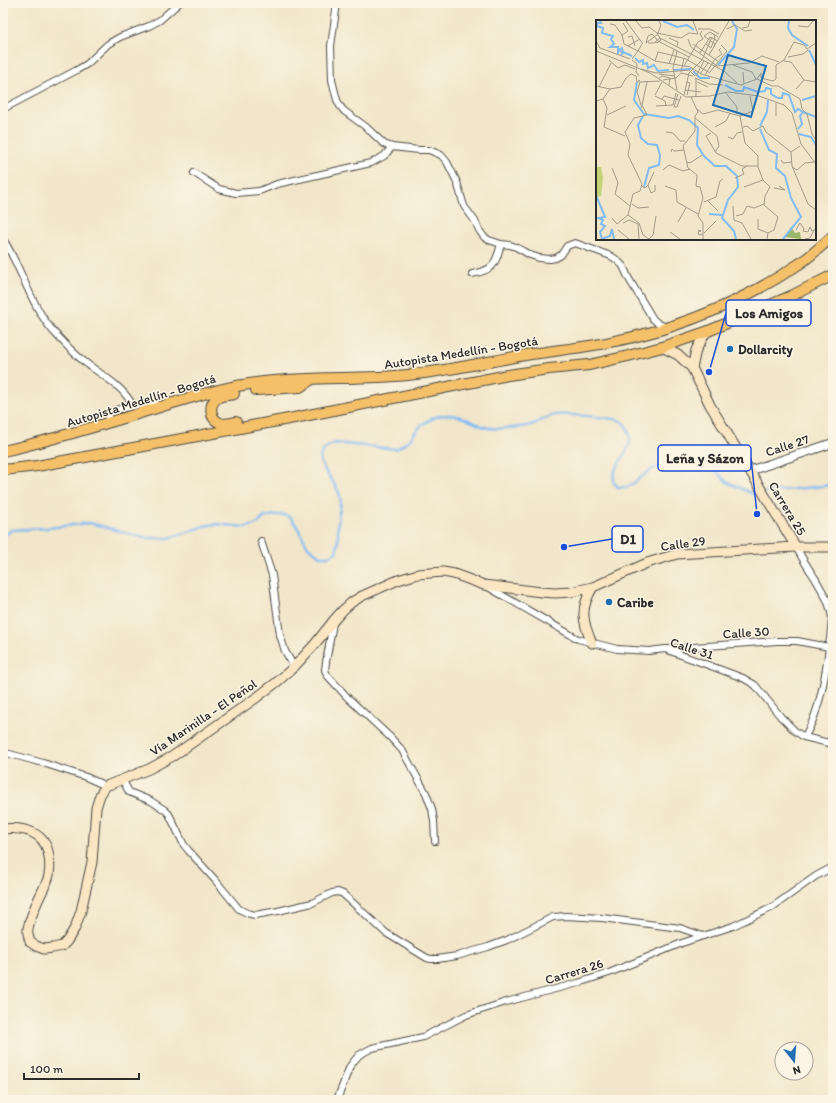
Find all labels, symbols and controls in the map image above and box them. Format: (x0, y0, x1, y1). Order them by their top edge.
inset map (596, 20, 816, 240)
callout: Los Amigos (726, 300, 811, 326)
text: Los Amigos (735, 305, 803, 322)
street label: Autopista Medellín - Bogotá (383, 333, 539, 372)
place label: Dollarcity (738, 342, 793, 358)
marker: Dollarcity (725, 344, 735, 354)
street label: Autopista Medellín - Bogotá (65, 371, 218, 430)
street label: Calle 27 (763, 431, 811, 460)
callout: Leña y Sázon (658, 445, 751, 471)
text: Leña y Sázon (666, 450, 744, 467)
street label: Carrera 25 (766, 479, 810, 538)
callout: D1 (612, 526, 643, 552)
text: D1 (620, 531, 636, 548)
street label: Calle 29 (660, 533, 707, 554)
place label: Caribe (617, 595, 654, 610)
marker: Caribe (604, 597, 614, 607)
street label: Calle 30 (722, 623, 770, 642)
street label: Calle 31 (668, 634, 715, 663)
street label: Vía Marinilla - El Peñol (147, 676, 260, 759)
street label: Carrera 26 (543, 956, 605, 987)
north arrow (774, 1041, 814, 1081)
scale bar (24, 1055, 139, 1081)
text: 100 m (30, 1062, 63, 1076)
text: N (791, 1063, 802, 1077)

